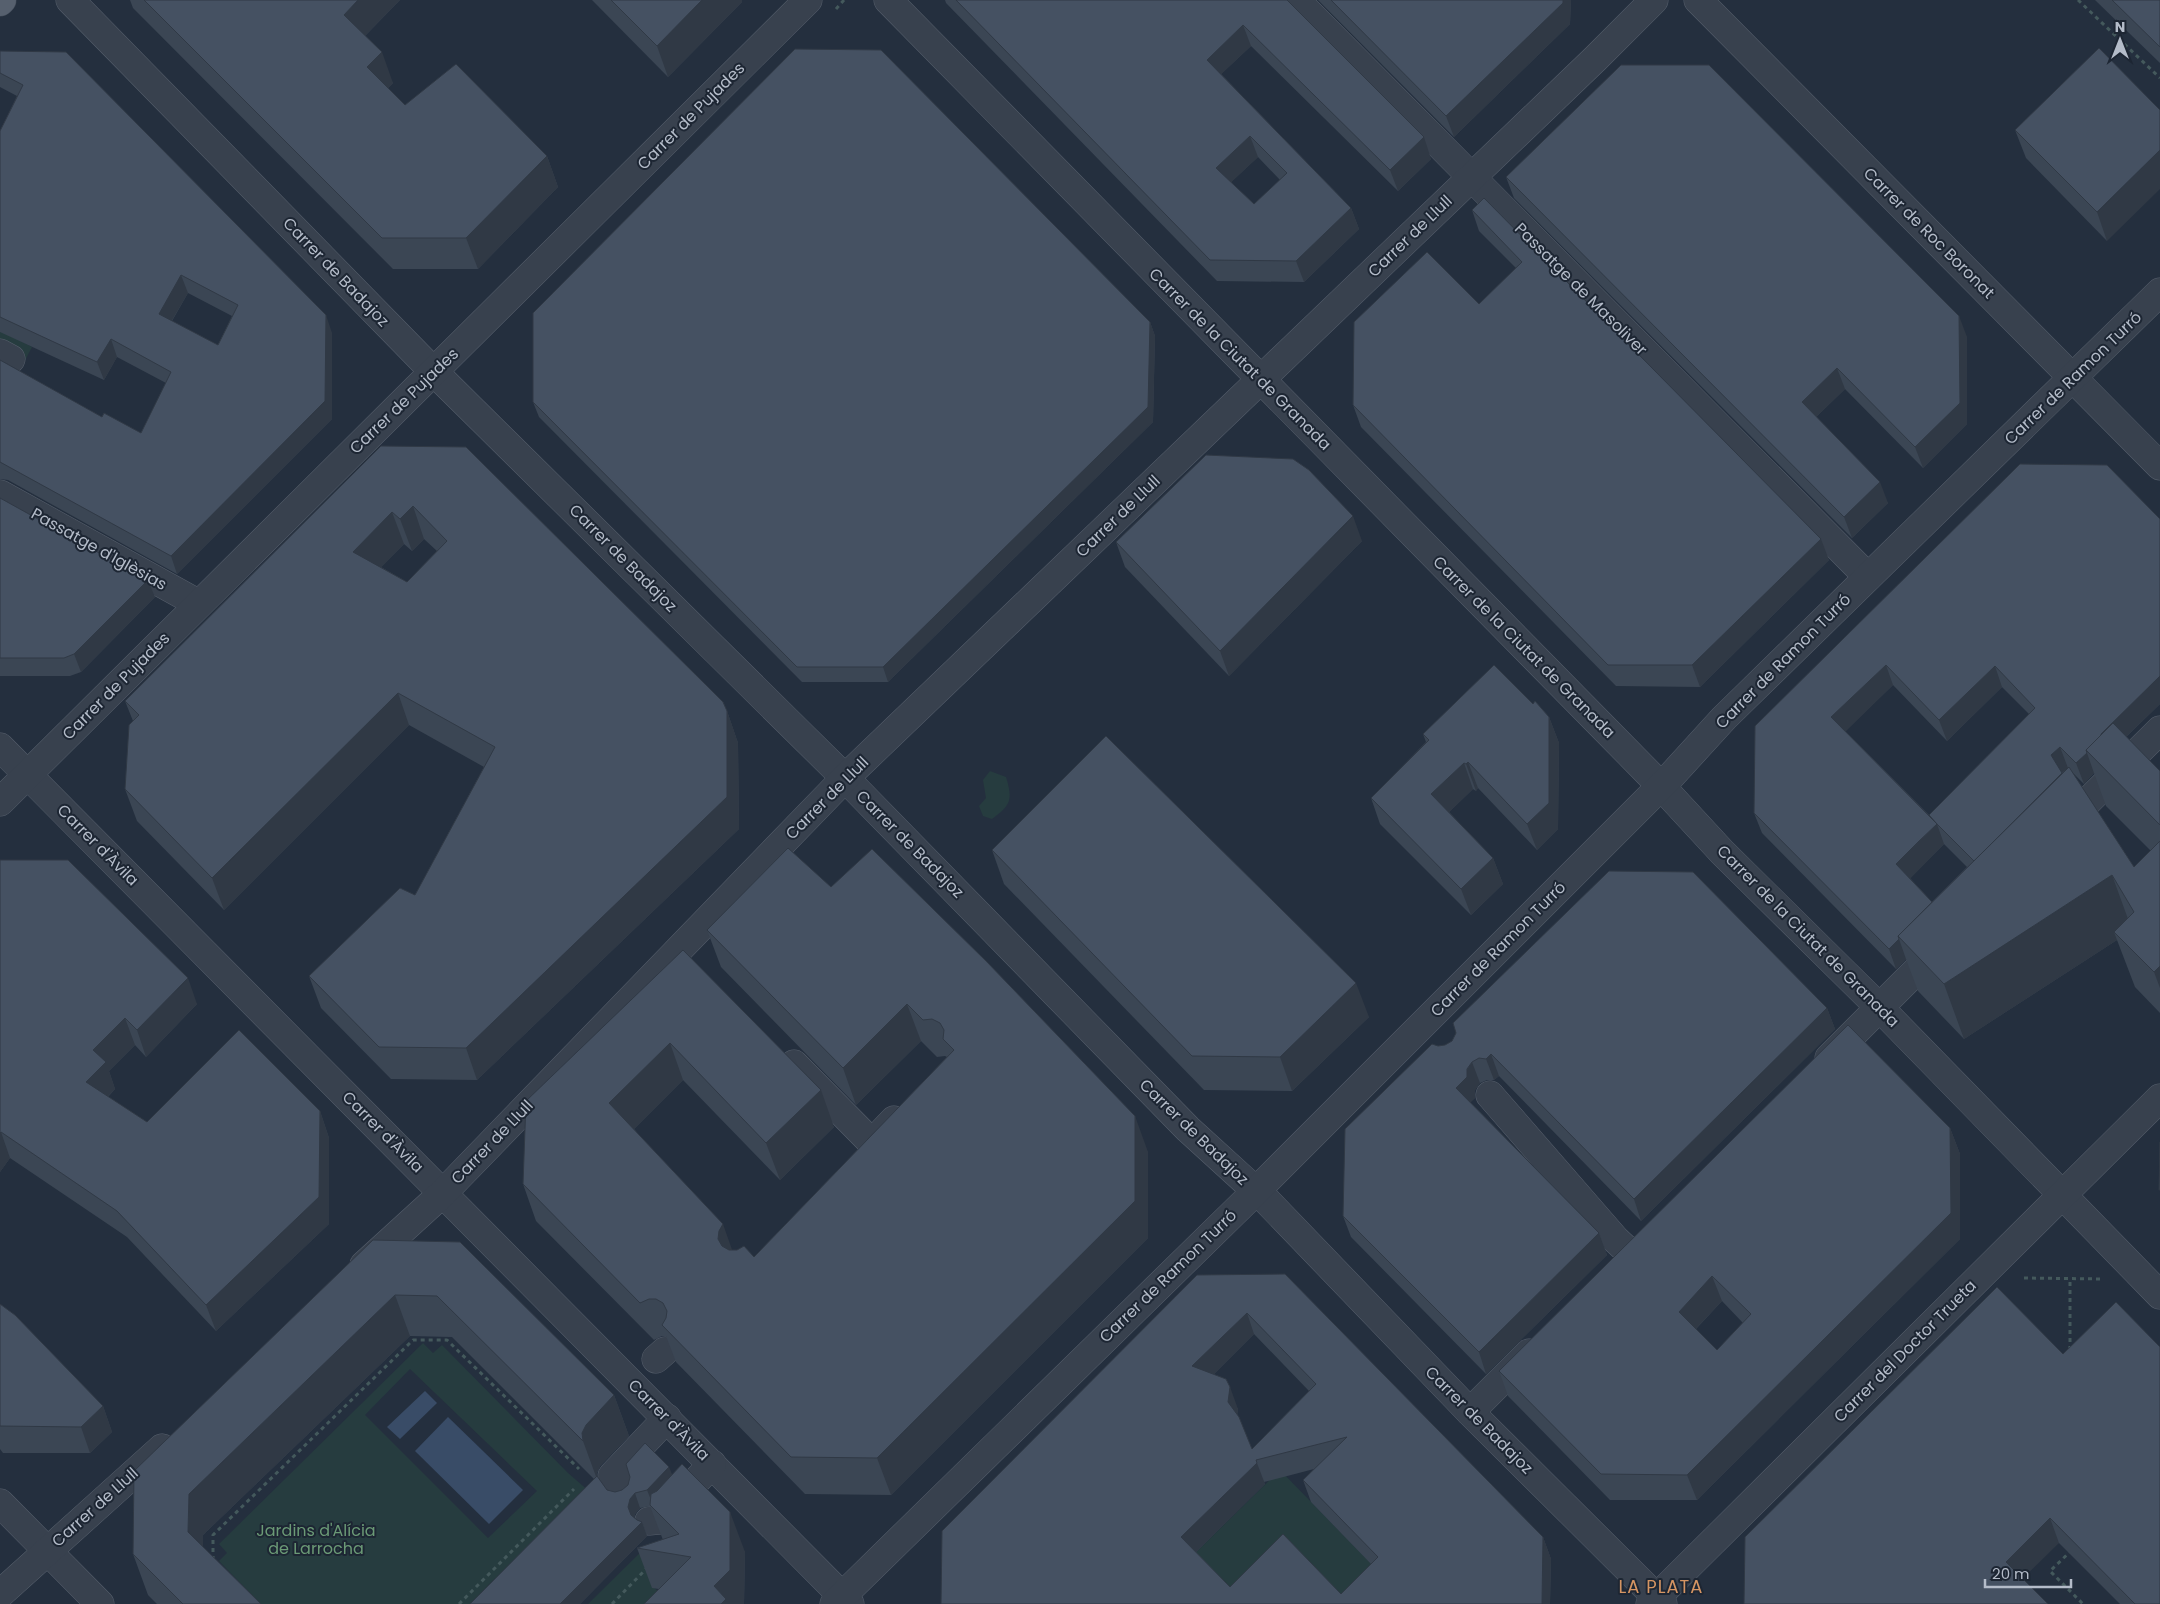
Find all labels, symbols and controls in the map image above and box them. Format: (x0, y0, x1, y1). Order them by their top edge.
north arrow (2095, 15, 2145, 65)
text: N (2115, 17, 2125, 37)
street label: Carrer de Pujades (632, 57, 750, 175)
street label: Carrer de Roc Boronat (1858, 162, 2000, 304)
street label: Carrer de Llull (1363, 190, 1457, 282)
street label: Carrer de Badajoz (278, 212, 394, 332)
street label: Passatge de Masoliver (1509, 217, 1653, 361)
street label: Carrer de la Ciutat de Granada (1144, 263, 1336, 455)
street label: Carrer de Ramon Turró (1999, 306, 2147, 450)
street label: Carrer de Pujades (344, 343, 464, 459)
street label: Carrer de Llull (1071, 470, 1165, 562)
street label: Carrer de Badajoz (564, 499, 682, 617)
street label: Passatge d'Iglèsias (27, 502, 171, 596)
street label: Carrer de la Ciutat de Granada (1428, 551, 1620, 743)
street label: Carrer de Ramon Turró (1710, 588, 1856, 734)
street label: Carrer de Pujades (57, 627, 175, 745)
street label: Carrer de Llull (780, 751, 874, 845)
street label: Carrer de Badajoz (851, 785, 969, 903)
street label: Carrer d'Àvila (52, 799, 144, 891)
street label: Carrer de la Ciutat de Granada (1712, 840, 1904, 1032)
street label: Carrer de Ramon Turró (1425, 876, 1571, 1022)
street label: Carrer de Badajoz (1134, 1074, 1254, 1190)
street label: Carrer d'Àvila (337, 1086, 429, 1178)
street label: Carrer de Llull (446, 1095, 538, 1189)
street label: Carrer de Ramon Turró (1094, 1204, 1242, 1348)
street label: Carrer del Doctor Trueta (1829, 1275, 1981, 1427)
street label: Carrer de Badajoz (1420, 1361, 1538, 1479)
street label: Carrer d'Àvila (623, 1374, 715, 1466)
street label: Carrer de Llull (47, 1462, 143, 1552)
park label: Jardins d'Alícia de Larrocha (256, 1519, 376, 1560)
scale bar (1985, 1556, 2071, 1588)
text: 20 m (1992, 1563, 2030, 1584)
district label: LA PLATA (1619, 1574, 1703, 1599)

